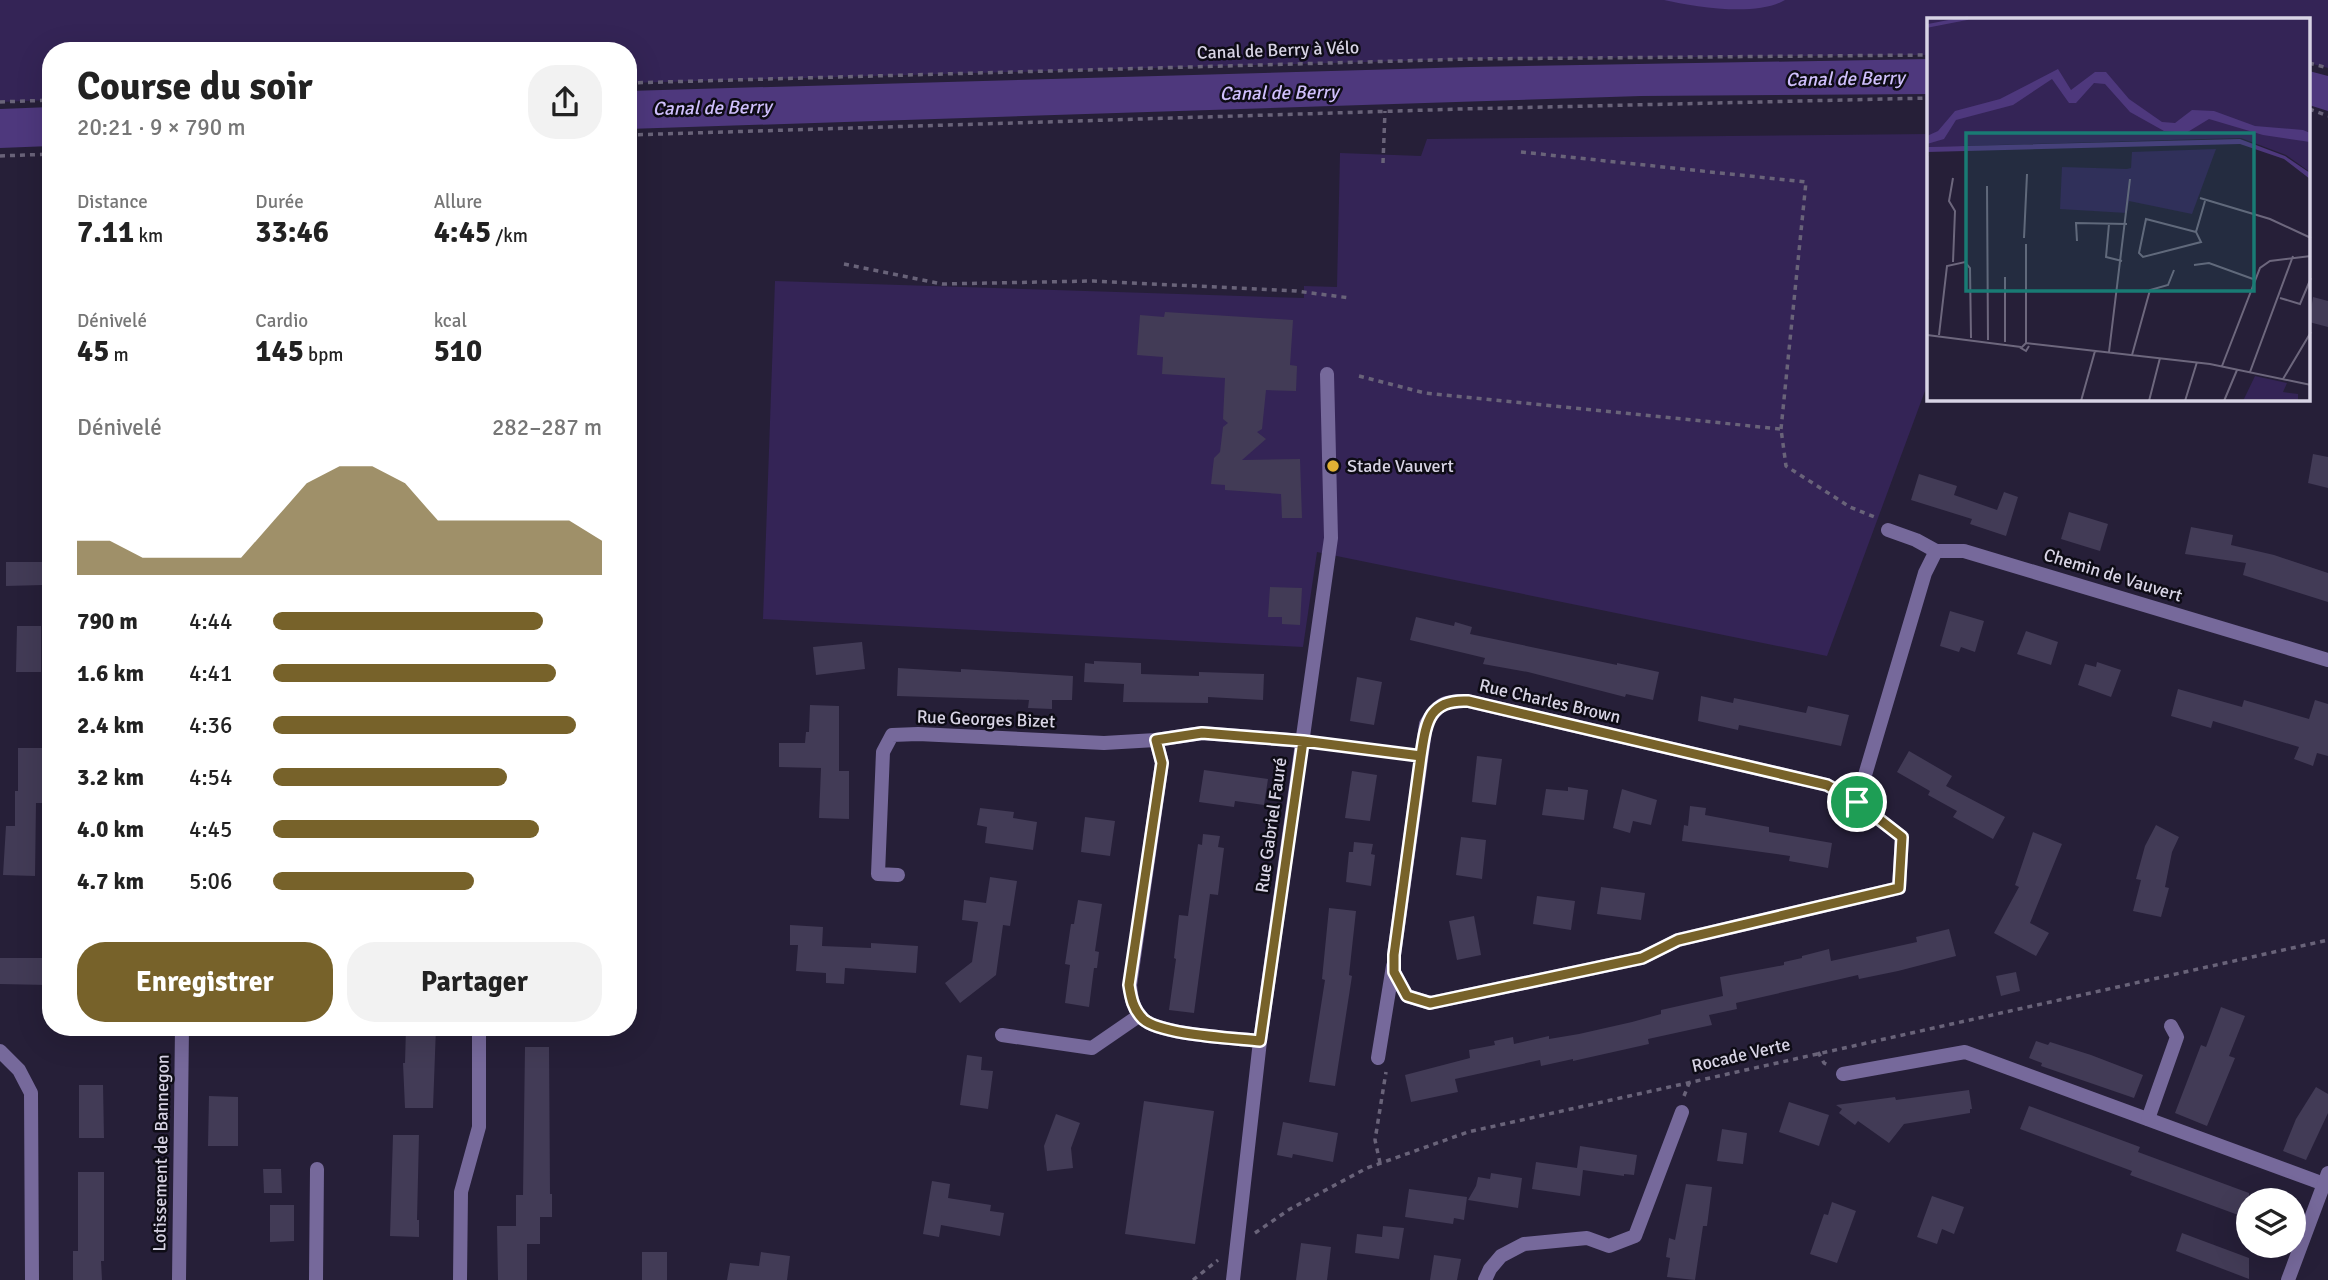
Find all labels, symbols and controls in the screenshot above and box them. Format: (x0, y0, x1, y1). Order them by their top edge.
inset map (1927, 18, 2310, 401)
street label: Canal de Berry à Vélo (1196, 36, 1360, 64)
text: Course du soir (77, 63, 313, 110)
button: share (528, 65, 602, 139)
water label: Canal de Berry (1785, 66, 1907, 92)
water label: Canal de Berry (1219, 80, 1341, 106)
water label: Canal de Berry (652, 95, 774, 121)
text: 20:21 · 9 × 790 m (77, 113, 246, 142)
text: Distance (77, 190, 148, 214)
text: Durée (255, 190, 304, 214)
text: Allure (434, 190, 482, 214)
text: 7.11 (77, 214, 134, 251)
text: 33:46 (255, 214, 329, 251)
text: 4:45 (434, 214, 491, 251)
text: km (134, 224, 163, 248)
text: /km (491, 224, 528, 248)
text: Dénivelé (77, 309, 147, 333)
text: Cardio (255, 309, 308, 333)
text: kcal (434, 309, 467, 333)
text: 45 (77, 333, 109, 370)
text: 145 (255, 333, 304, 370)
text: 510 (434, 333, 482, 370)
text: m (109, 343, 129, 367)
text: bpm (304, 343, 343, 367)
text: Dénivelé (77, 413, 162, 442)
text: 282–287 m (492, 413, 602, 442)
place label: Stade Vauvert (1347, 455, 1454, 477)
marker: Stade Vauvert (1325, 458, 1341, 474)
street label: Chemin de Vauvert (2041, 543, 2185, 607)
text: 790 m (77, 607, 138, 636)
text: 4:44 (189, 607, 232, 636)
text: 1.6 km (77, 659, 144, 688)
text: 4:41 (189, 659, 232, 688)
street label: Rue Charles Brown (1477, 674, 1623, 728)
street label: Rue Georges Bizet (916, 706, 1056, 732)
text: 2.4 km (77, 711, 144, 740)
text: 4:36 (189, 711, 232, 740)
street label: Rue Gabriel Fauré (1251, 756, 1291, 894)
text: 3.2 km (77, 763, 144, 792)
text: 4:54 (189, 763, 232, 792)
pin (1827, 772, 1887, 832)
icon: arrive (1838, 783, 1876, 821)
text: 4.0 km (77, 815, 144, 844)
text: 4:45 (189, 815, 232, 844)
text: 4.7 km (77, 867, 144, 896)
text: 5:06 (189, 867, 232, 896)
button: Enregistrer (77, 942, 333, 1022)
button: Partager (347, 942, 602, 1022)
street label: Rocade Verte (1690, 1033, 1792, 1077)
street label: Lotissement de Bannegon (148, 1054, 174, 1252)
map controls (2236, 1188, 2306, 1258)
button: layers (2236, 1188, 2306, 1258)

